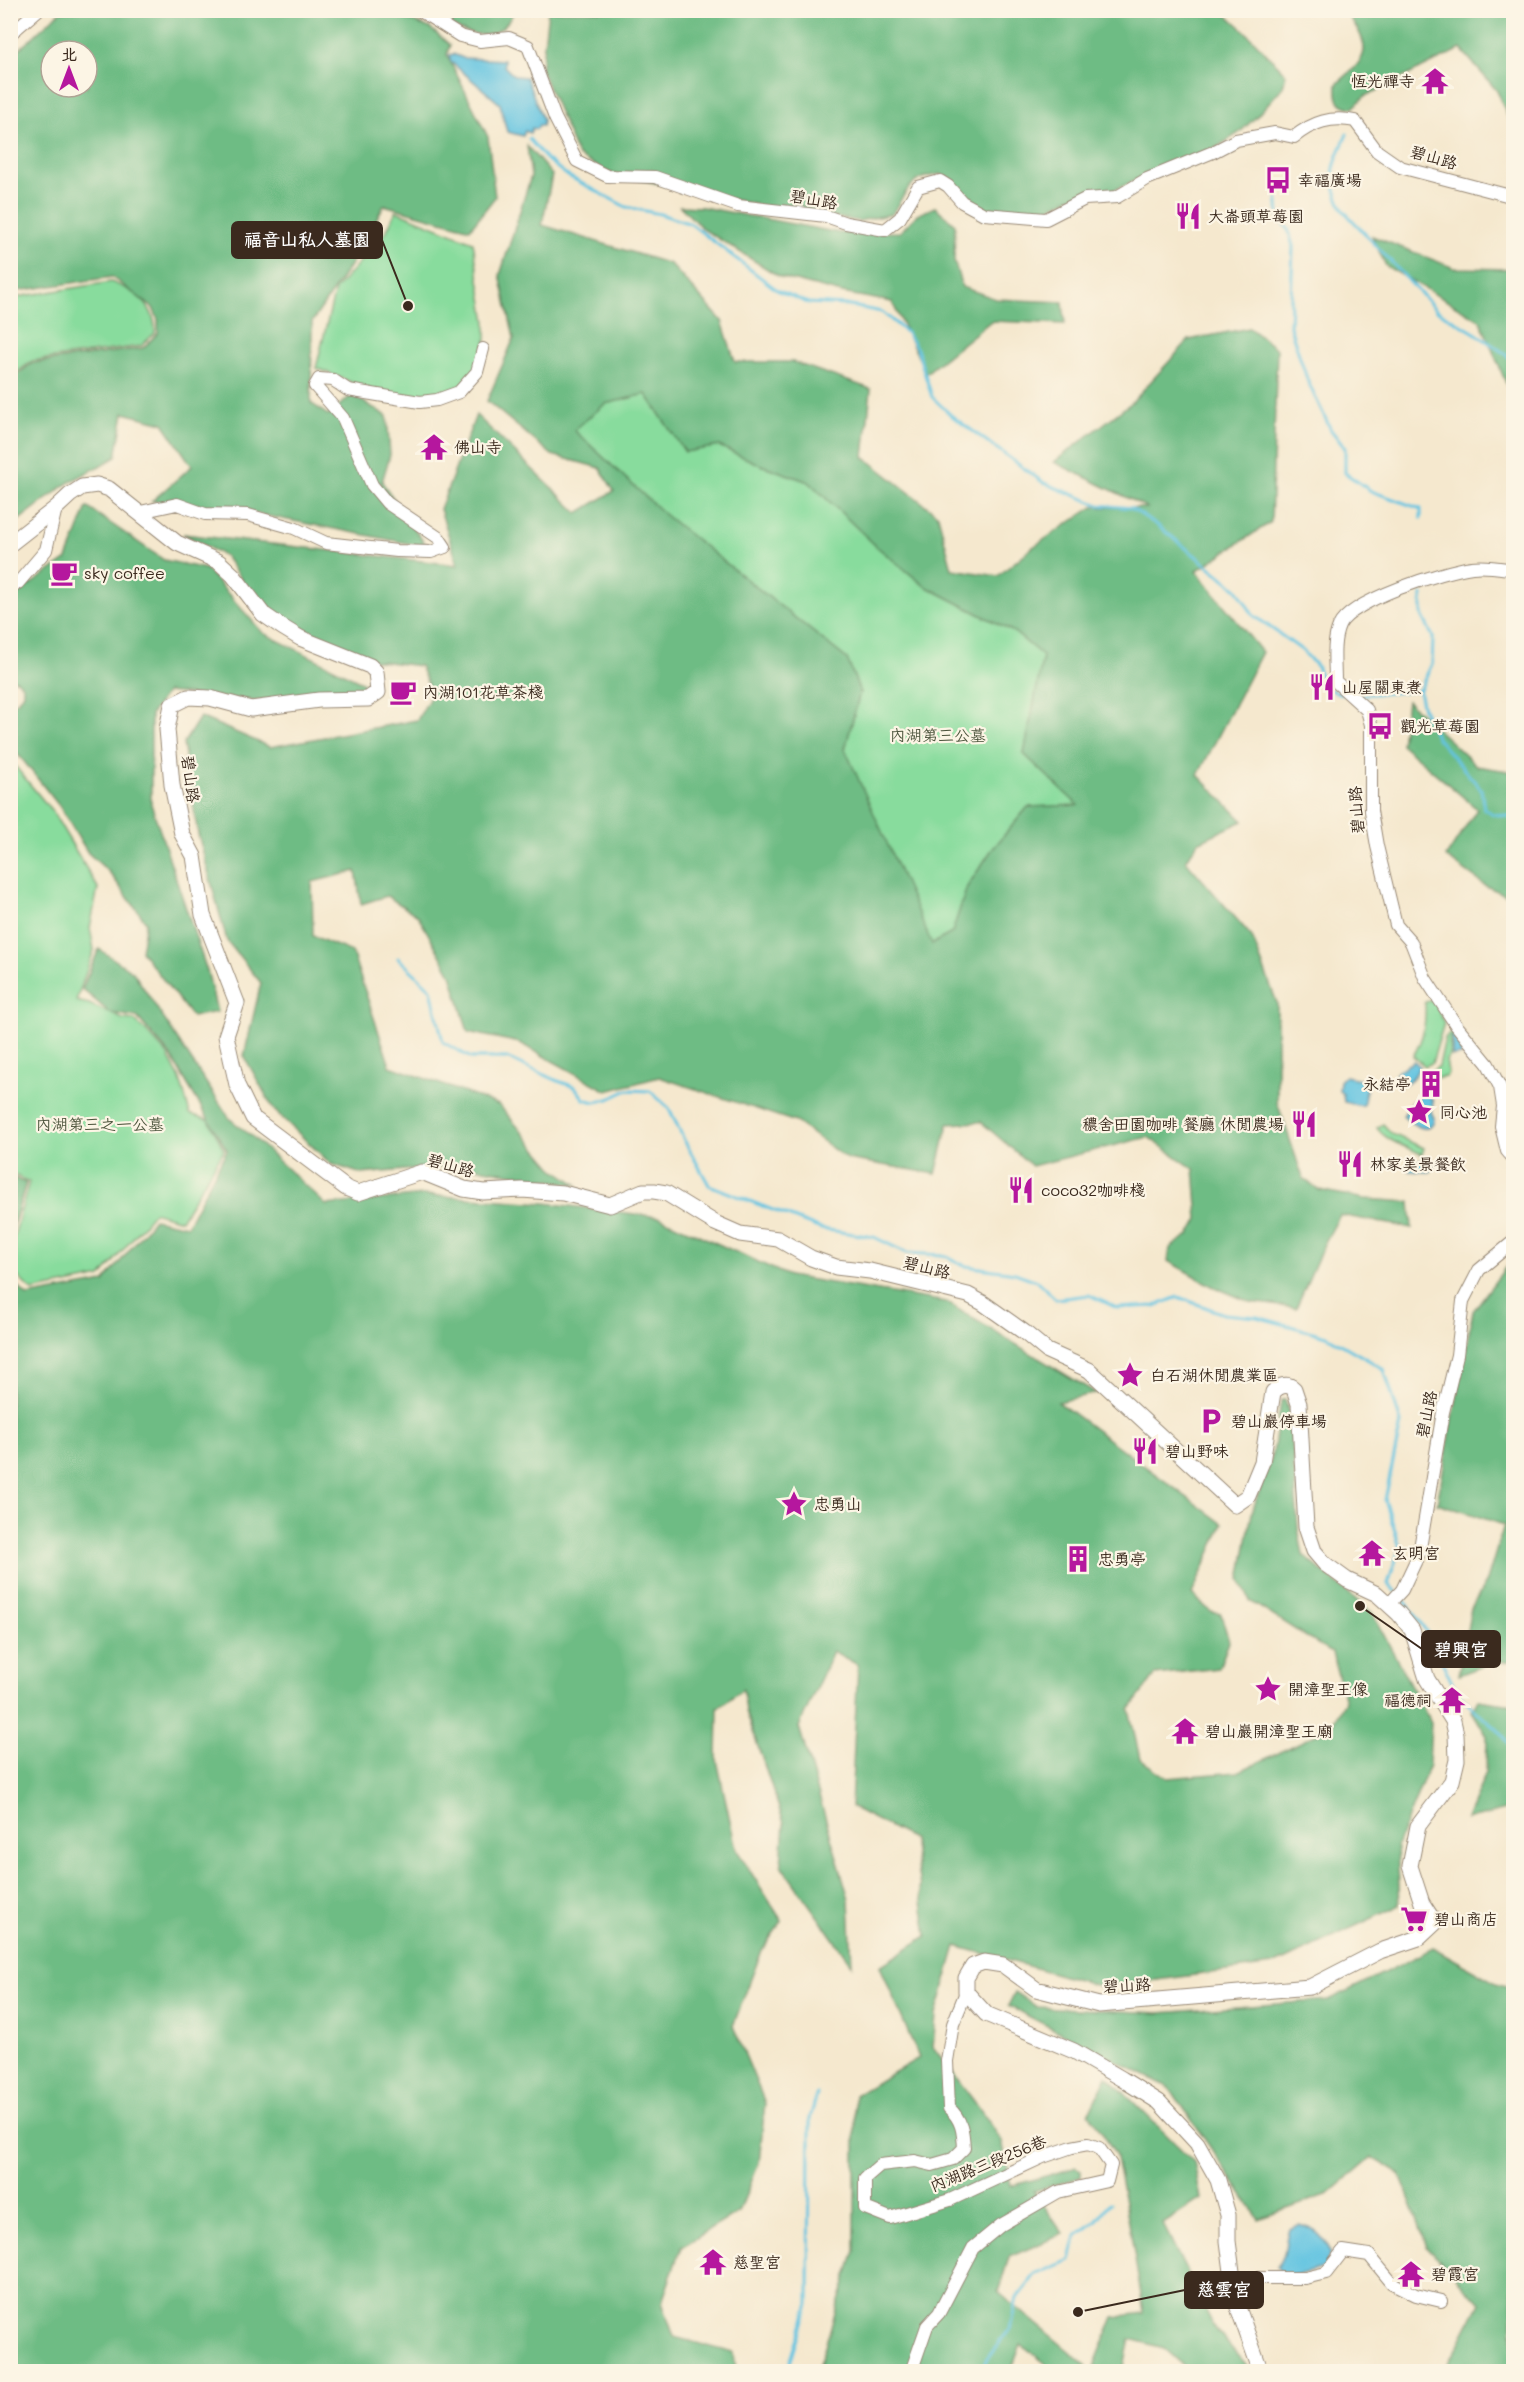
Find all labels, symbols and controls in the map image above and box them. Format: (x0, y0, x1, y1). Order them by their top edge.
north arrow (39, 39, 99, 99)
text: 北 (61, 43, 77, 64)
temple icon: 恆光禪寺 (1420, 66, 1450, 96)
place label: 恆光禪寺 (1351, 70, 1415, 91)
street label: 碧山路 (1408, 140, 1460, 173)
bus stop icon: 幸福廣場 (1263, 165, 1293, 195)
place label: 幸福廣場 (1298, 169, 1362, 190)
street label: 碧山路 (789, 184, 840, 213)
restaurant icon: 大崙頭草莓園 (1173, 201, 1203, 231)
place label: 大崙頭草莓園 (1208, 205, 1304, 226)
callout: 福音山私人墓園 (232, 222, 382, 258)
text: 福音山私人墓園 (244, 227, 370, 251)
temple icon: 佛山寺 (419, 432, 449, 462)
place label: 佛山寺 (454, 436, 502, 457)
cafe icon: sky coffee (49, 558, 79, 588)
place label: sky coffee (84, 562, 165, 583)
restaurant icon: 山屋關東煮 (1307, 672, 1337, 702)
place label: 山屋關東煮 (1342, 676, 1422, 697)
cafe icon: 內湖101花草茶棧 (388, 677, 418, 707)
place label: 內湖101花草茶棧 (423, 681, 543, 702)
bus stop icon: 觀光草莓園 (1365, 711, 1395, 741)
place label: 觀光草莓園 (1400, 715, 1480, 736)
park label: 內湖第三公墓 (890, 724, 986, 745)
street label: 碧山路 (178, 754, 205, 804)
street label: 碧山路 (1343, 785, 1368, 835)
building icon: 永結亭 (1416, 1069, 1446, 1099)
place label: 永結亭 (1363, 1073, 1411, 1094)
place icon: 同心池 (1404, 1097, 1434, 1127)
place label: 同心池 (1439, 1101, 1487, 1122)
restaurant icon: 穠舍田園咖啡 餐廳 休閒農場 (1289, 1109, 1319, 1139)
park label: 內湖第三之一公墓 (36, 1113, 164, 1134)
place label: 穠舍田園咖啡 餐廳 休閒農場 (1082, 1113, 1284, 1134)
street label: 碧山路 (425, 1148, 477, 1181)
restaurant icon: 林家美景餐飲 (1335, 1149, 1365, 1179)
place label: 林家美景餐飲 (1370, 1153, 1466, 1174)
restaurant icon: coco32咖啡棧 (1006, 1175, 1036, 1205)
place label: coco32咖啡棧 (1041, 1179, 1145, 1200)
street label: 碧山路 (901, 1251, 953, 1283)
place icon: 白石湖休閒農業區 (1115, 1360, 1145, 1390)
place label: 白石湖休閒農業區 (1150, 1364, 1278, 1385)
street label: 碧山路 (1410, 1388, 1441, 1440)
parking icon: 碧山巖停車場 (1196, 1406, 1226, 1436)
place label: 碧山巖停車場 (1231, 1410, 1327, 1431)
restaurant icon: 碧山野味 (1130, 1436, 1160, 1466)
place label: 碧山野味 (1165, 1440, 1229, 1461)
place icon: 忠勇山 (779, 1489, 809, 1519)
place label: 忠勇山 (814, 1493, 862, 1514)
temple icon: 玄明宮 (1357, 1538, 1387, 1568)
place label: 玄明宮 (1392, 1542, 1440, 1563)
building icon: 忠勇亭 (1063, 1544, 1093, 1574)
place label: 忠勇亭 (1098, 1548, 1146, 1569)
callout: 碧興宮 (1422, 1631, 1500, 1667)
text: 碧興宮 (1434, 1637, 1488, 1661)
place icon: 開漳聖王像 (1253, 1674, 1283, 1704)
place label: 開漳聖王像 (1288, 1678, 1368, 1699)
temple icon: 福德祠 (1437, 1685, 1467, 1715)
place label: 福德祠 (1384, 1689, 1432, 1710)
temple icon: 碧山巖開漳聖王廟 (1170, 1716, 1200, 1746)
place label: 碧山巖開漳聖王廟 (1205, 1720, 1333, 1741)
supermarket icon: 碧山商店 (1399, 1904, 1429, 1934)
place label: 碧山商店 (1434, 1908, 1498, 1929)
street label: 碧山路 (1102, 1973, 1151, 1996)
street label: 內湖路三段256巷 (926, 2130, 1049, 2195)
temple icon: 慈聖宮 (698, 2247, 728, 2277)
place label: 慈聖宮 (733, 2251, 781, 2272)
temple icon: 碧霞宮 (1396, 2259, 1426, 2289)
place label: 碧霞宮 (1431, 2263, 1479, 2284)
callout: 慈雲宮 (1185, 2272, 1263, 2308)
text: 慈雲宮 (1197, 2277, 1251, 2301)

